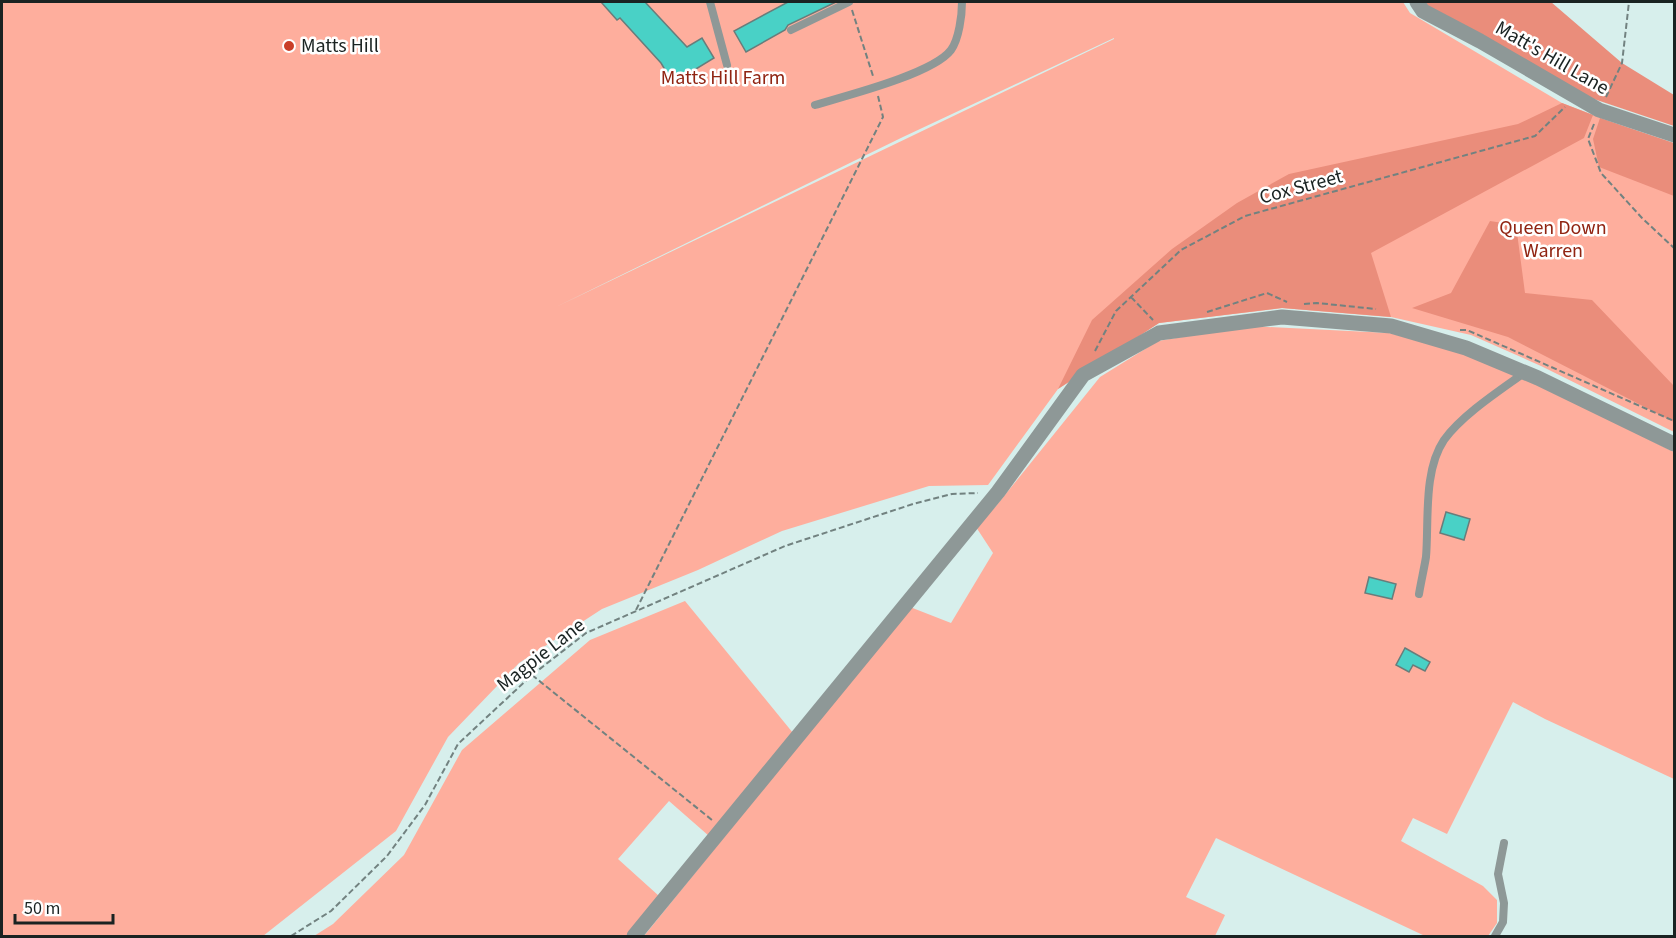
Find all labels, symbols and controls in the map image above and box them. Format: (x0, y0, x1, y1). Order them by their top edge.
street label: Matt's Hill Lane (1490, 14, 1614, 102)
place label: Matts Hill (301, 32, 379, 60)
marker: Matts Hill (282, 39, 296, 53)
park label: Matts Hill Farm (661, 64, 785, 92)
street label: Cox Street (1256, 162, 1346, 212)
park label: Queen Down Warren (1499, 214, 1607, 265)
street label: Magpie Lane (491, 612, 591, 698)
scale bar (15, 887, 112, 925)
text: 50 m (24, 896, 60, 921)

